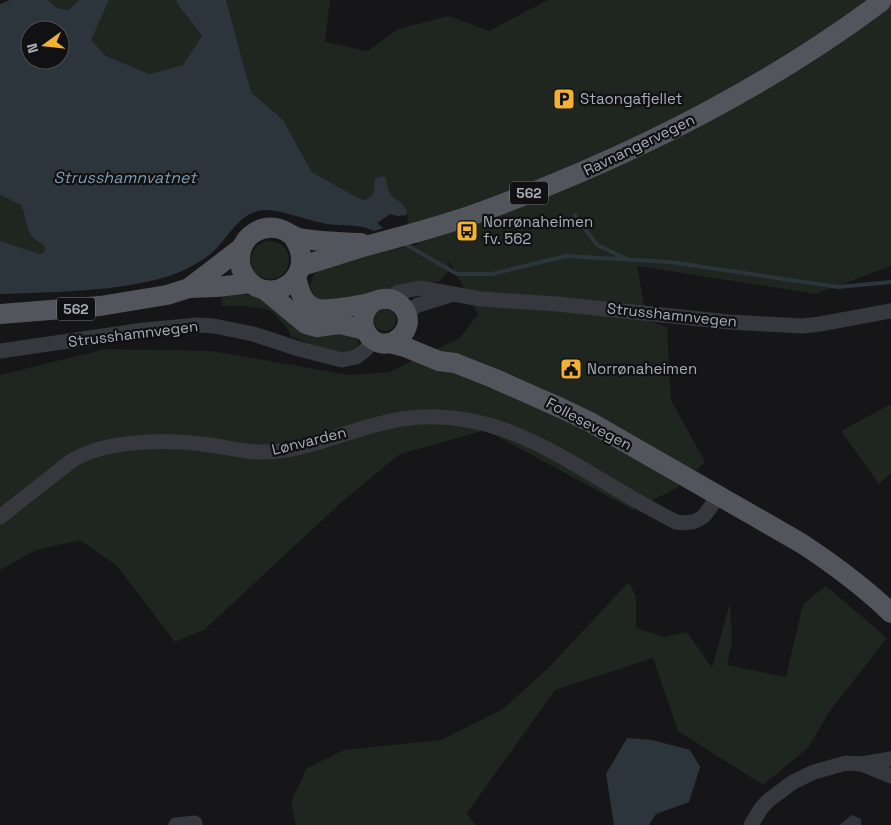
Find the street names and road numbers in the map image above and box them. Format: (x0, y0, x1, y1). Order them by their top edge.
street label: Ravnangervegen (580, 109, 697, 180)
road number: 562 (510, 182, 548, 204)
road number: 562 (57, 298, 95, 320)
street label: Strusshamnvegen (606, 298, 738, 331)
street label: Strusshamnvegen (67, 316, 199, 351)
street label: Follesevegen (543, 393, 635, 454)
street label: Lønvarden (270, 422, 348, 459)

